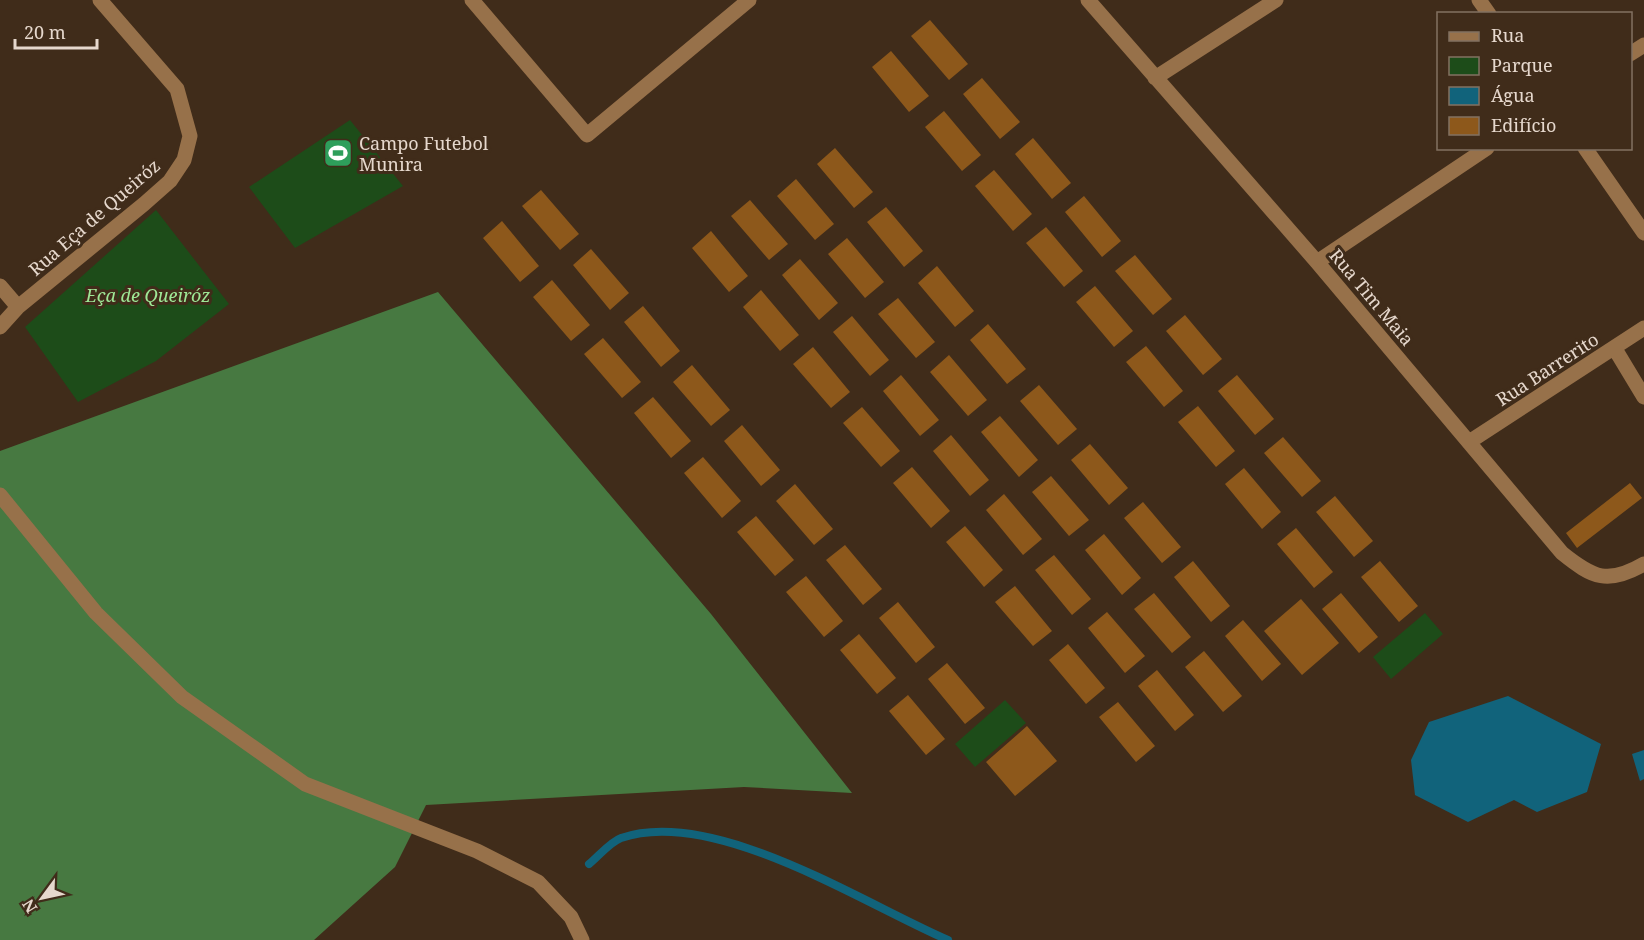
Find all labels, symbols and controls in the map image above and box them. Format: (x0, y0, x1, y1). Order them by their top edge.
scale bar (15, 12, 98, 50)
legend (1437, 12, 1632, 150)
text: 20 m (24, 20, 66, 44)
text: Rua (1491, 23, 1524, 47)
text: Parque (1491, 53, 1553, 77)
text: Água (1491, 83, 1535, 107)
text: Edifício (1491, 113, 1556, 137)
place label: Campo Futebol Munira (359, 131, 489, 176)
sports icon: Campo Futebol Munira (322, 137, 354, 169)
street label: Rua Eça de Queiróz (23, 153, 165, 281)
street label: Rua Tim Maia (1324, 244, 1420, 350)
park label: Eça de Queiróz (84, 283, 211, 307)
street label: Rua Barrerito (1491, 327, 1603, 411)
north arrow (12, 868, 72, 928)
text: N (17, 895, 42, 917)

